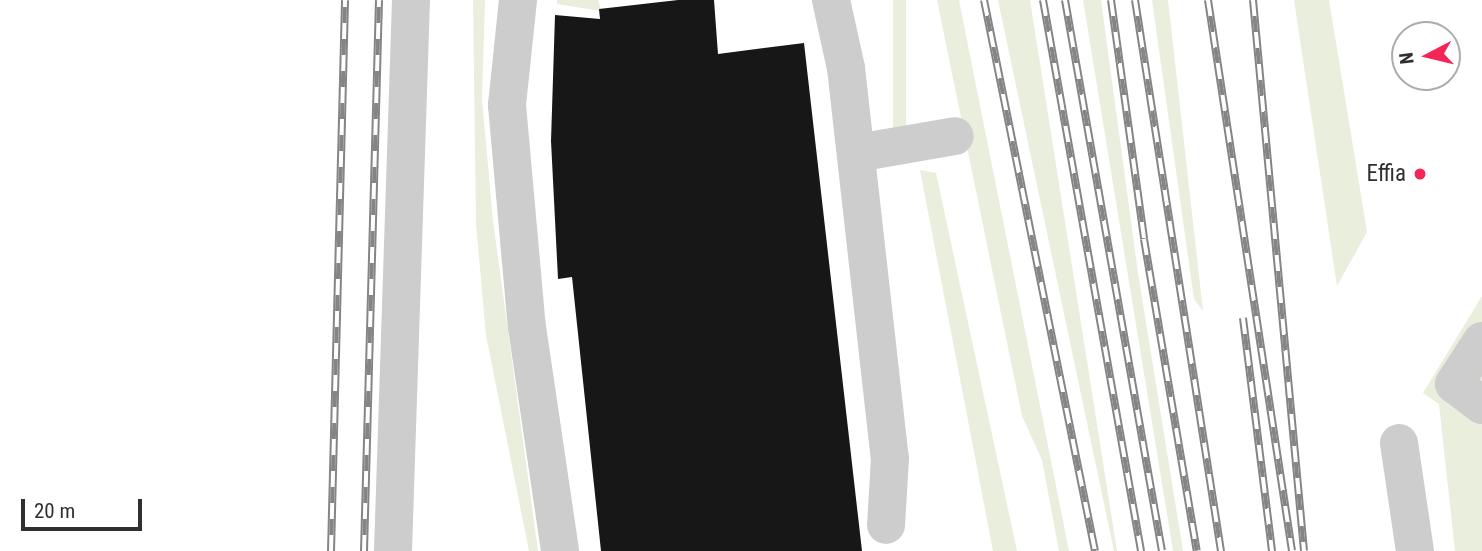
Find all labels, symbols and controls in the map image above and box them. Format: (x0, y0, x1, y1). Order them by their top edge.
north arrow (1391, 21, 1461, 91)
text: N (1395, 51, 1419, 66)
place label: Effia (1366, 160, 1406, 188)
marker: Effia (1412, 166, 1428, 182)
scale bar (24, 484, 145, 528)
text: 20 m (34, 499, 75, 523)

